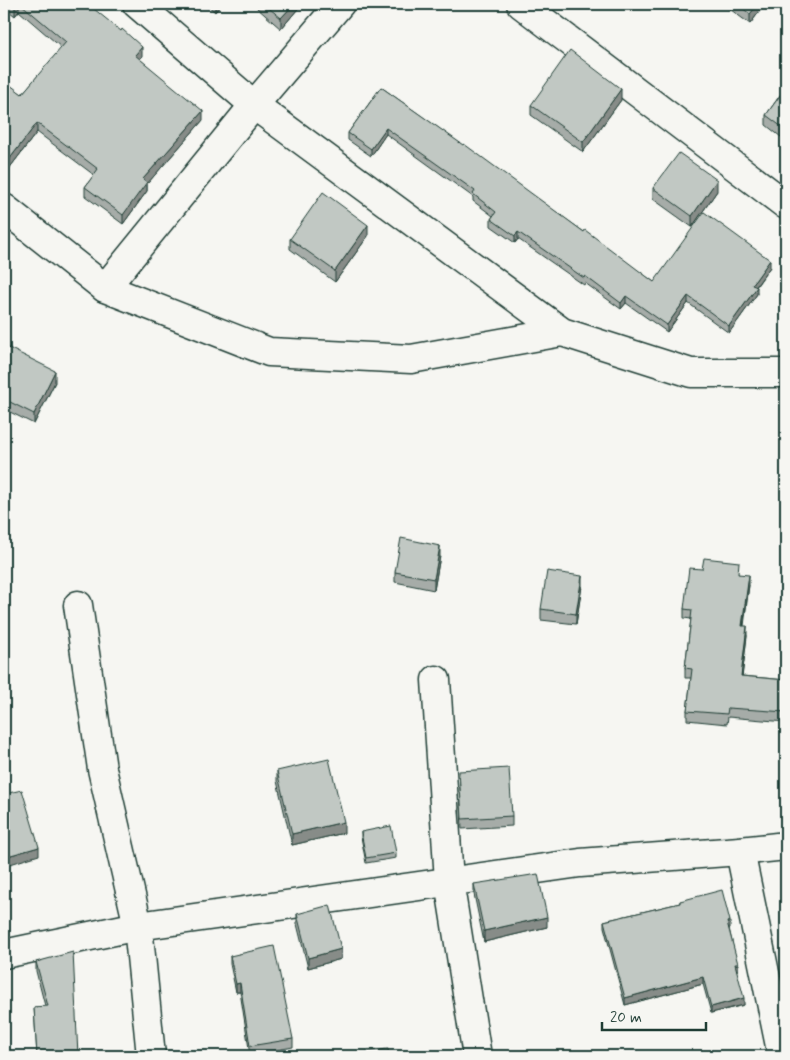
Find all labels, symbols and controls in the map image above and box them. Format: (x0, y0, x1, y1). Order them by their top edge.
scale bar (602, 1000, 706, 1032)
text: 20 m (610, 1008, 642, 1028)

